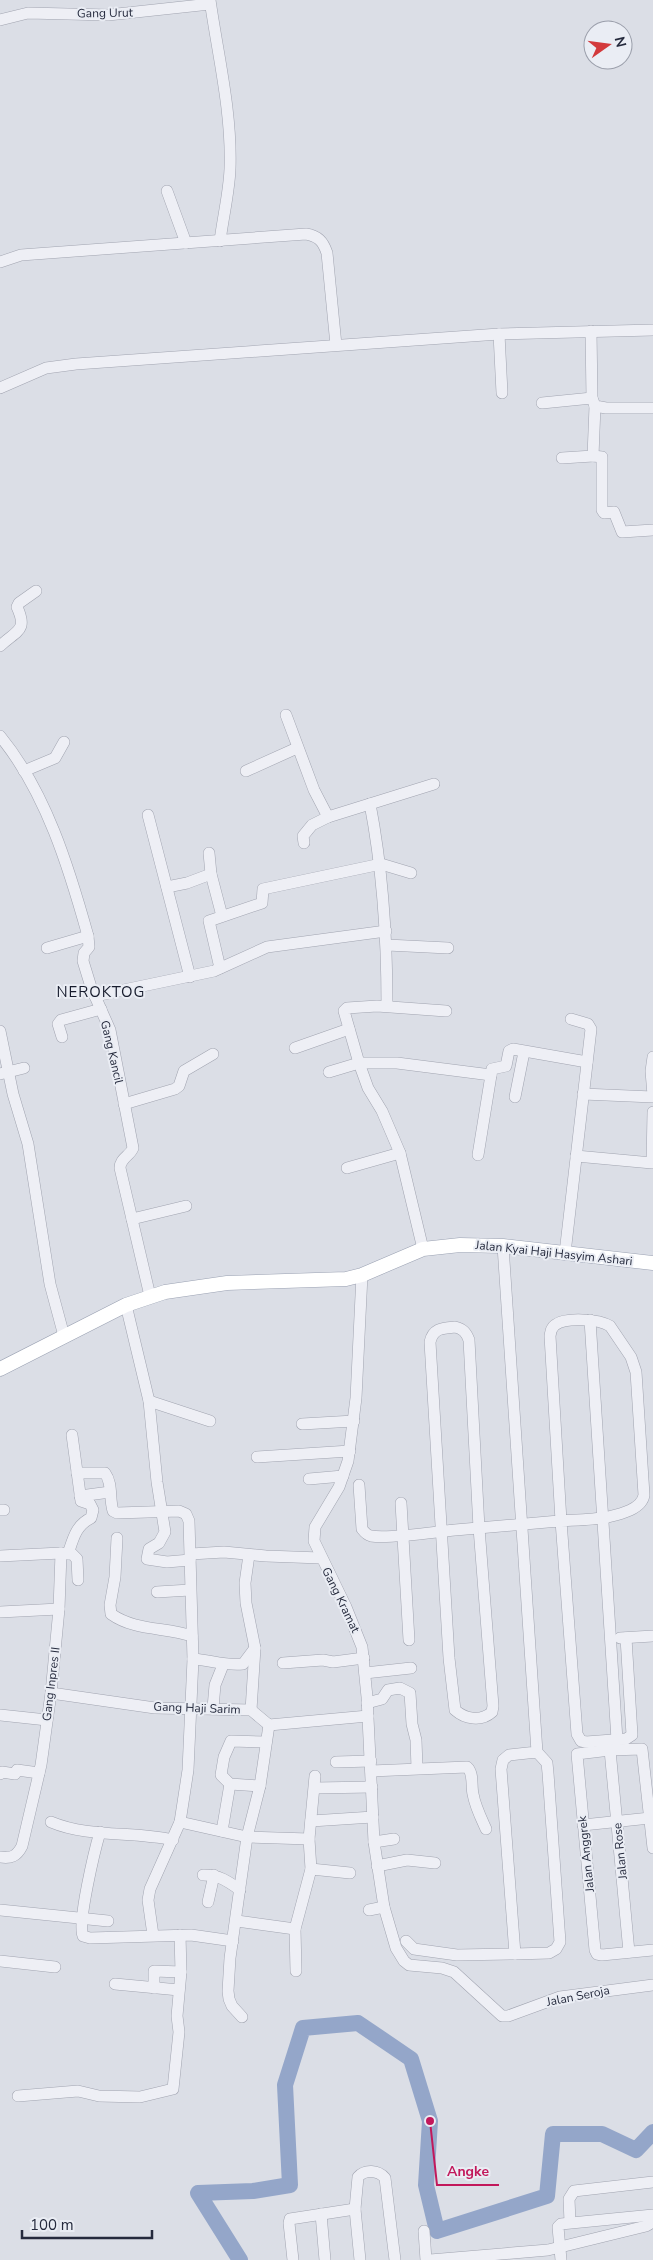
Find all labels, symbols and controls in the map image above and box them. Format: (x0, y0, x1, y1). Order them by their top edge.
street label: Gang Urut (77, 4, 134, 21)
north arrow (583, 20, 633, 70)
text: N (610, 35, 631, 49)
district label: NEROKTOG (57, 982, 145, 1002)
street label: Gang Kancil (97, 1019, 127, 1086)
street label: Jalan Kyai Haji Hasyim Ashari (474, 1237, 633, 1269)
street label: Gang Kramat (318, 1565, 364, 1636)
street label: Gang Inpres II (39, 1646, 63, 1722)
street label: Gang Haji Sarim (153, 1698, 241, 1718)
street label: Jalan Anggrek (574, 1814, 598, 1894)
street label: Jalan Rose (609, 1822, 631, 1881)
street label: Jalan Seroja (544, 1982, 611, 2010)
callout: Angke (437, 2156, 499, 2185)
text: Angke (447, 2162, 489, 2181)
scale bar (22, 2208, 152, 2240)
text: 100 m (30, 2215, 74, 2235)

